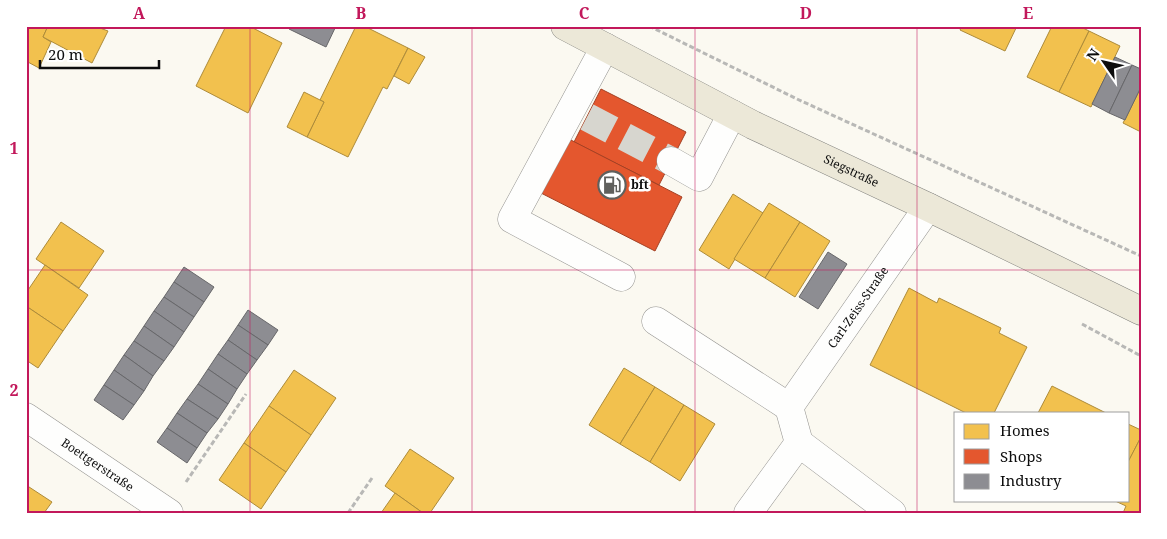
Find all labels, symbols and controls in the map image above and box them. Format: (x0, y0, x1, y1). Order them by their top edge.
text: A (133, 2, 146, 24)
text: B (356, 2, 367, 24)
text: C (579, 2, 590, 24)
text: D (800, 2, 812, 24)
text: E (1023, 2, 1033, 24)
scale bar (40, 38, 159, 70)
north arrow (1080, 38, 1130, 88)
text: 20 m (48, 44, 83, 64)
text: N (1082, 45, 1104, 64)
text: 1 (9, 137, 19, 159)
street label: Siegstraße (821, 150, 882, 191)
fuel station icon: bft (597, 170, 627, 200)
place label: bft (631, 176, 649, 193)
street label: Carl-Zeiss-Straße (823, 263, 892, 352)
text: 2 (9, 379, 19, 401)
legend (954, 412, 1130, 502)
text: Homes (1000, 420, 1050, 440)
street label: Boettgerstraße (58, 434, 137, 495)
text: Shops (1000, 446, 1043, 466)
text: Industry (1000, 470, 1062, 490)

